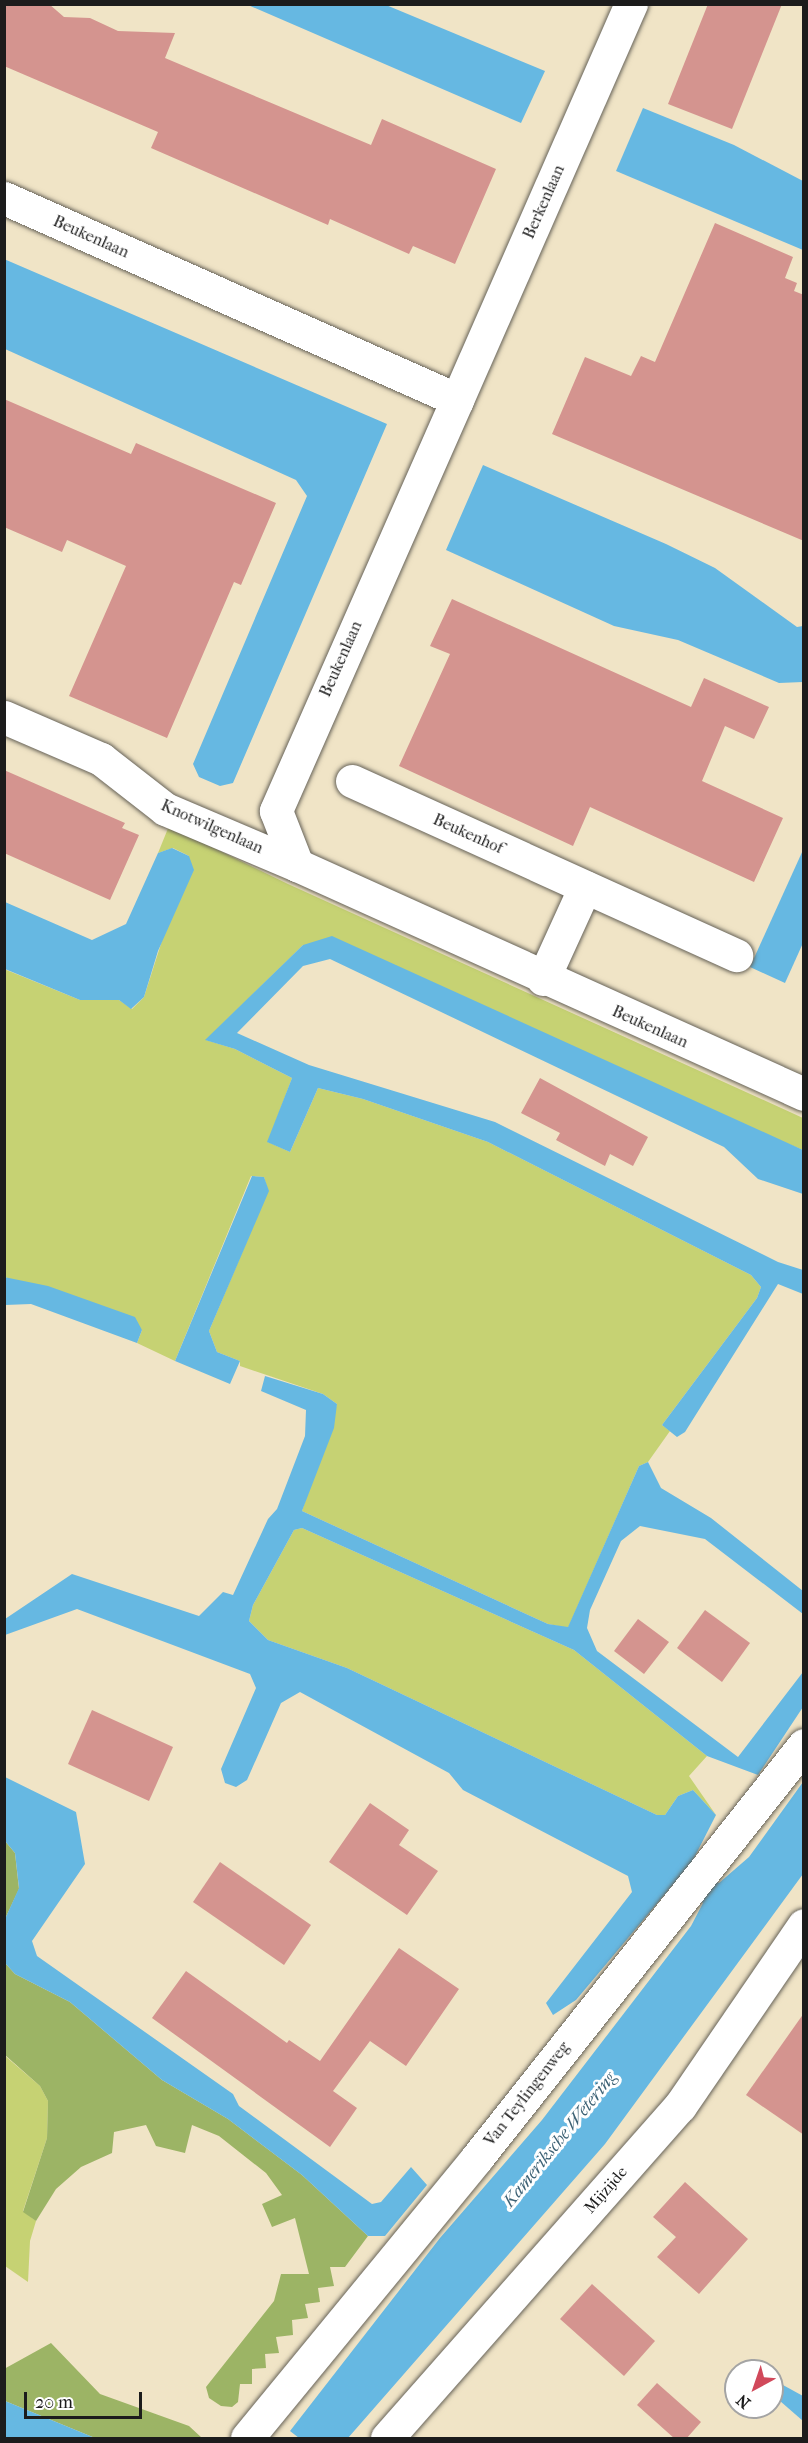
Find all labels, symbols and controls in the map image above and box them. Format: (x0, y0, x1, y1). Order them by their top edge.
street label: Berkenlaan (519, 162, 569, 242)
street label: Beukenlaan (50, 212, 132, 262)
street label: Beukenlaan (316, 618, 366, 700)
street label: Knotwilgenlaan (158, 796, 266, 858)
street label: Beukenhof (430, 810, 506, 858)
street label: Beukenlaan (609, 1002, 691, 1052)
street label: Van Teylingenweg (480, 2038, 574, 2150)
water label: Kameriksche Wetering (499, 2068, 621, 2212)
street label: Mijzijde (580, 2163, 632, 2217)
north arrow (724, 2359, 784, 2419)
scale bar (27, 2380, 146, 2418)
text: N (733, 2390, 754, 2413)
text: 20 m (35, 2392, 73, 2413)

